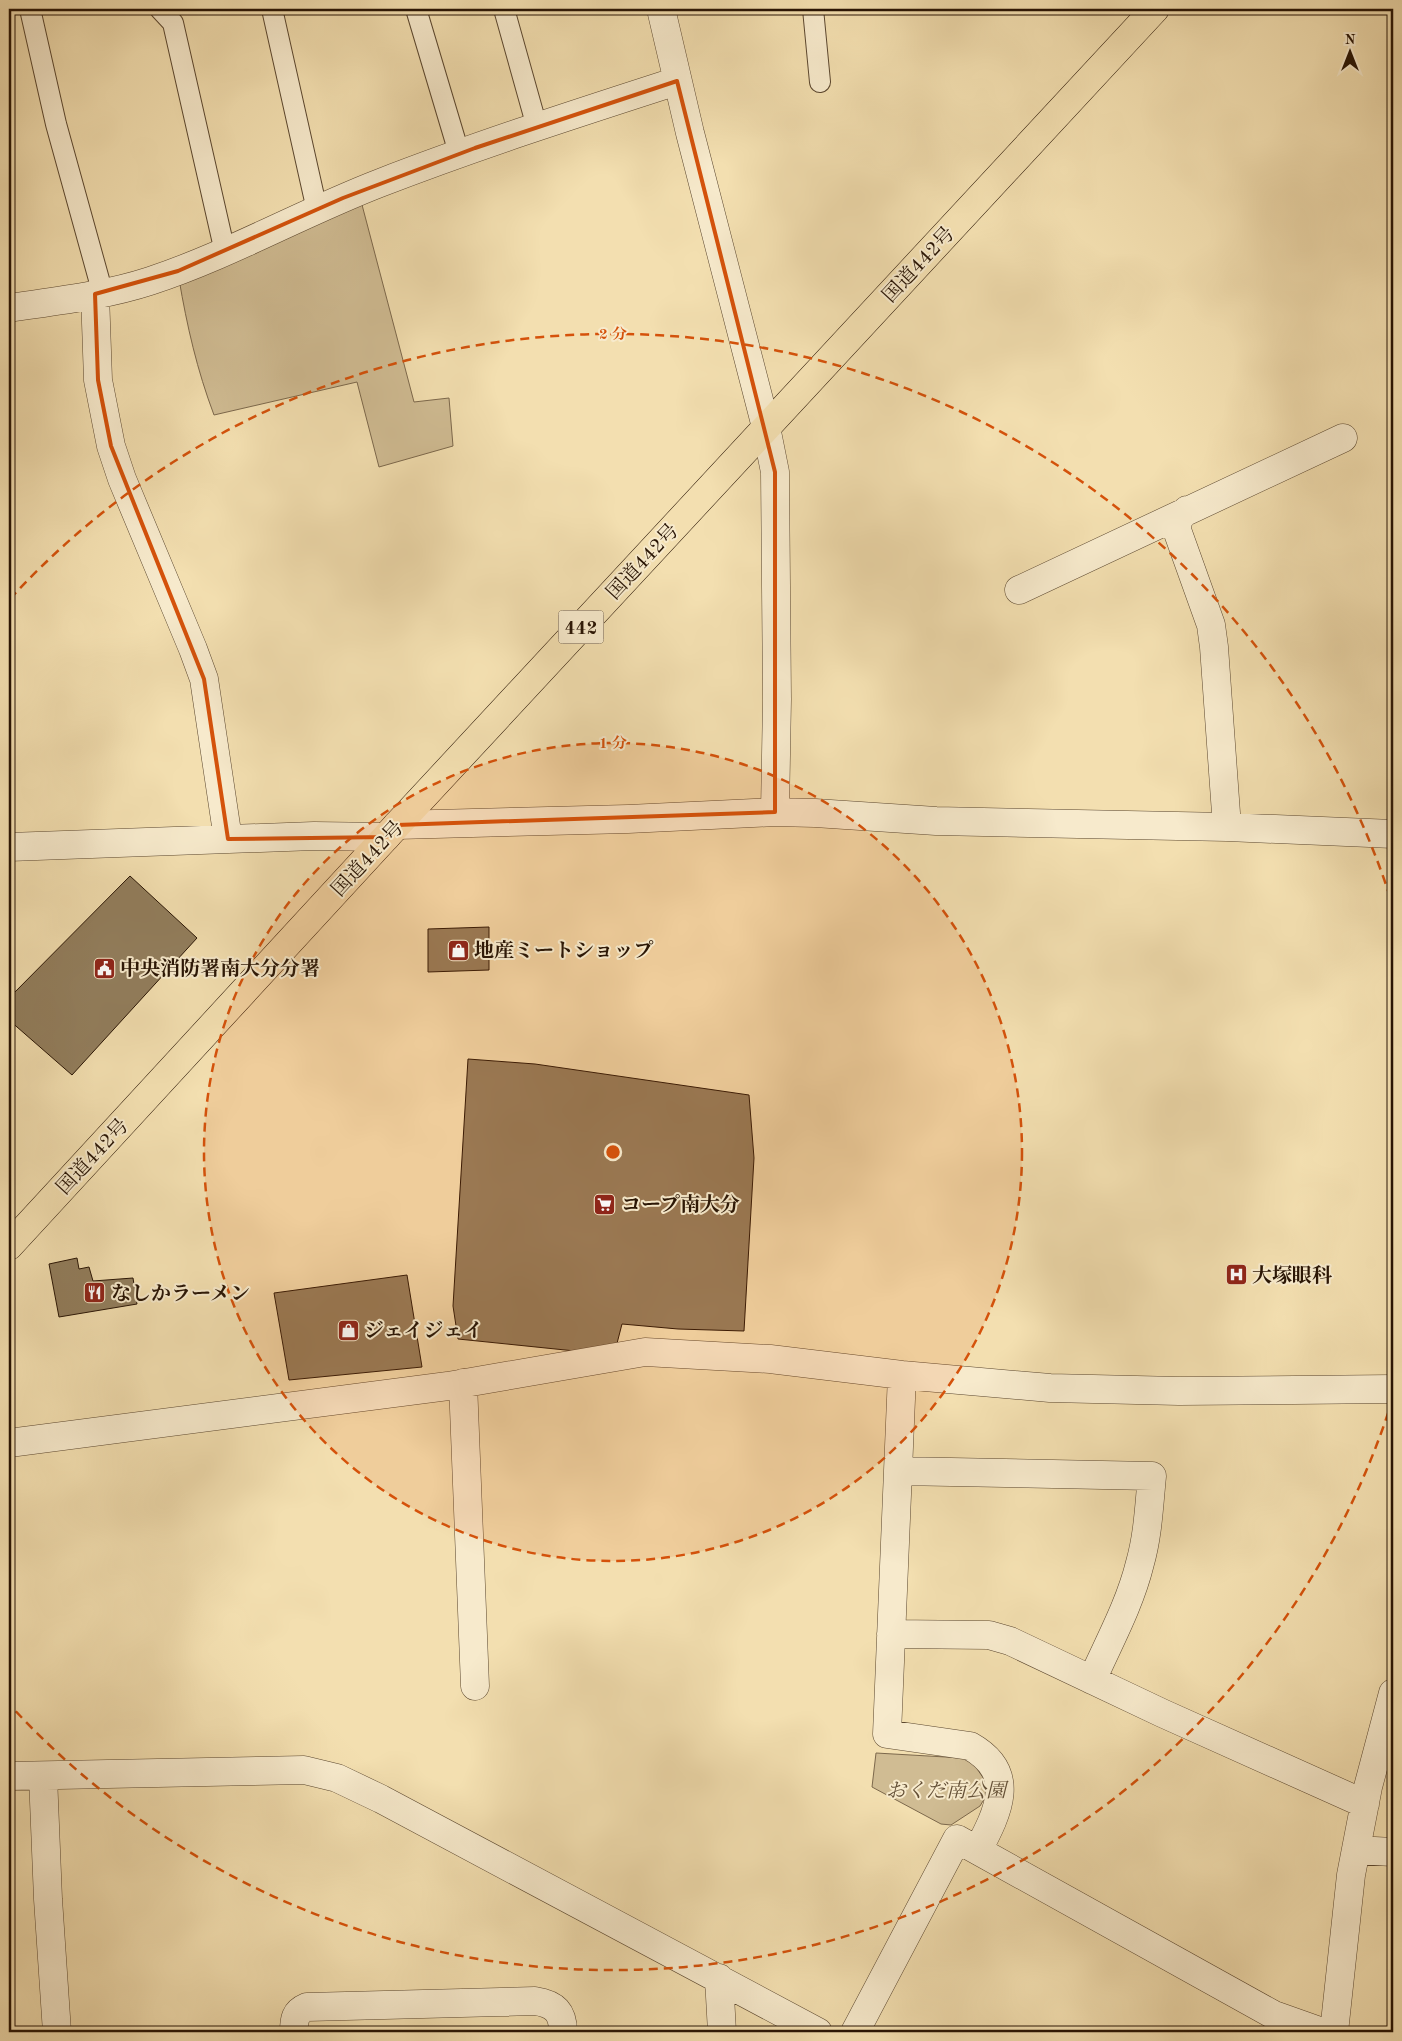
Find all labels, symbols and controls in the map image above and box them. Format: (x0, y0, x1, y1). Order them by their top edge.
north arrow (1324, 28, 1374, 78)
text: N (1345, 33, 1356, 47)
street label: 国道442号 (878, 223, 959, 307)
text: 2 分 (599, 326, 627, 343)
street label: 国道442号 (602, 520, 683, 604)
road number: 442 (558, 610, 604, 644)
text: 1 分 (599, 735, 627, 752)
street label: 国道442号 (327, 817, 408, 901)
shop icon: 地産ミートショップ (446, 938, 470, 962)
place label: 地産ミートショップ (474, 940, 654, 962)
public building icon: 中央消防署南大分分署 (92, 956, 116, 980)
place label: 中央消防署南大分分署 (120, 958, 320, 980)
street label: 国道442号 (52, 1115, 133, 1199)
centre of rings (604, 1143, 622, 1161)
supermarket icon: コープ南大分 (593, 1192, 617, 1216)
place label: コープ南大分 (621, 1194, 740, 1216)
hospital icon: 大塚眼科 (1224, 1263, 1248, 1287)
place label: 大塚眼科 (1252, 1265, 1332, 1287)
restaurant icon: なしかラーメン (83, 1281, 107, 1305)
place label: なしかラーメン (111, 1283, 250, 1305)
shop icon: ジェイジェイ (336, 1318, 360, 1342)
place label: ジェイジェイ (364, 1320, 483, 1342)
park label: おくだ南公園 (886, 1780, 1009, 1802)

